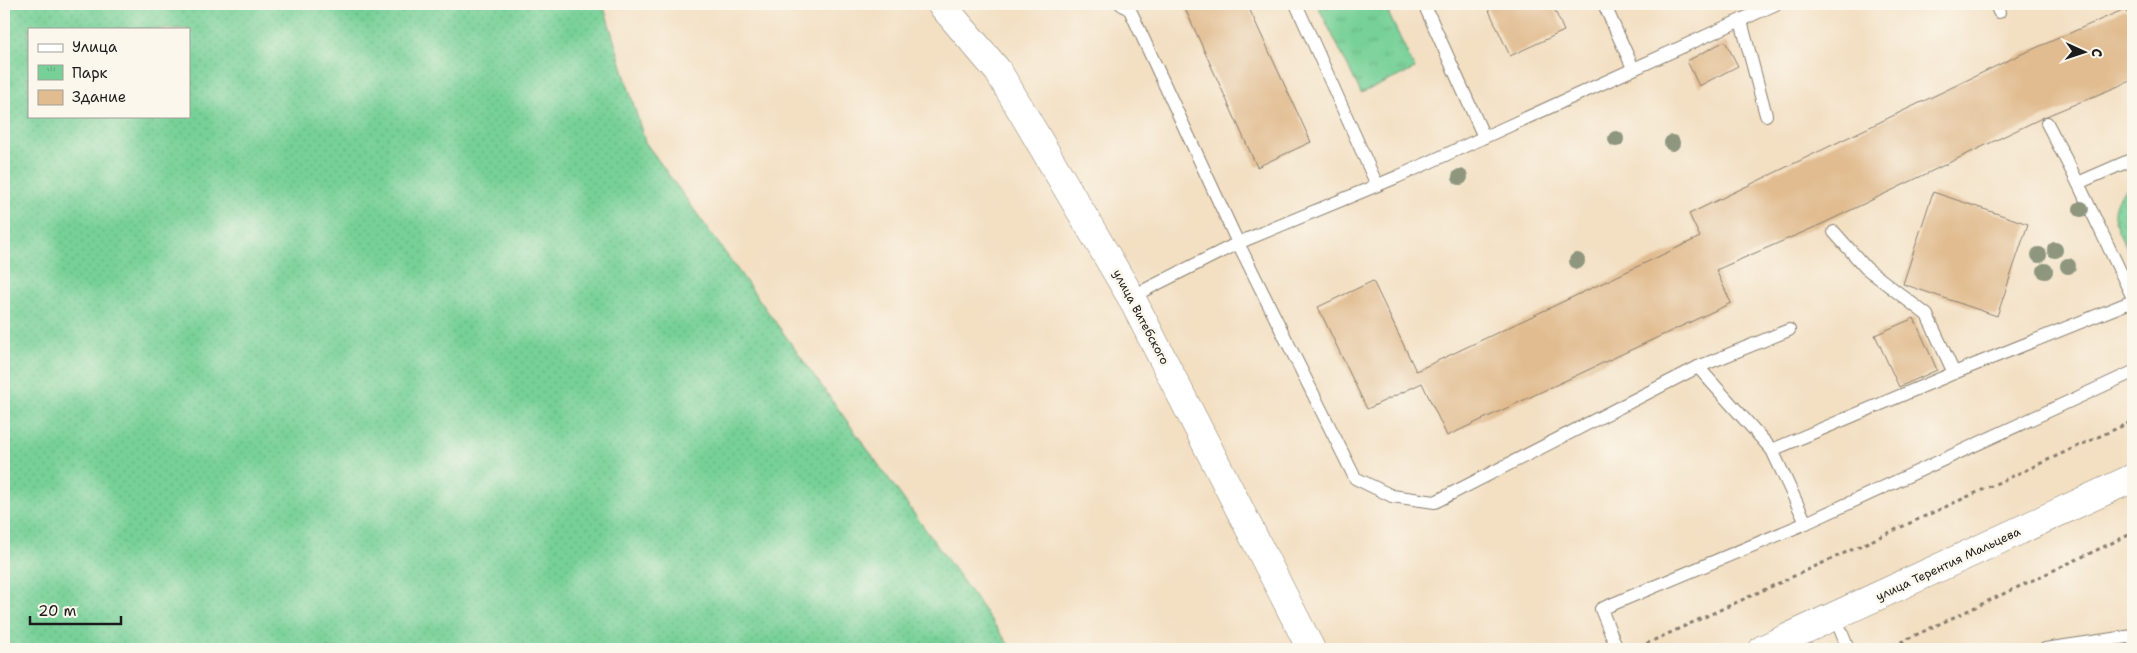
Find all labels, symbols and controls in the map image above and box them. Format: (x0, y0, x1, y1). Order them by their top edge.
legend (28, 28, 190, 118)
north arrow (2060, 28, 2110, 78)
text: Улица (72, 37, 118, 57)
text: С (2088, 48, 2106, 57)
text: Парк (72, 63, 108, 83)
text: Здание (72, 87, 126, 107)
street label: улица Витебского (1109, 267, 1173, 367)
street label: улица Терентия Мальцева (1873, 523, 2023, 605)
scale bar (30, 593, 121, 625)
text: 20 m (38, 601, 77, 621)

